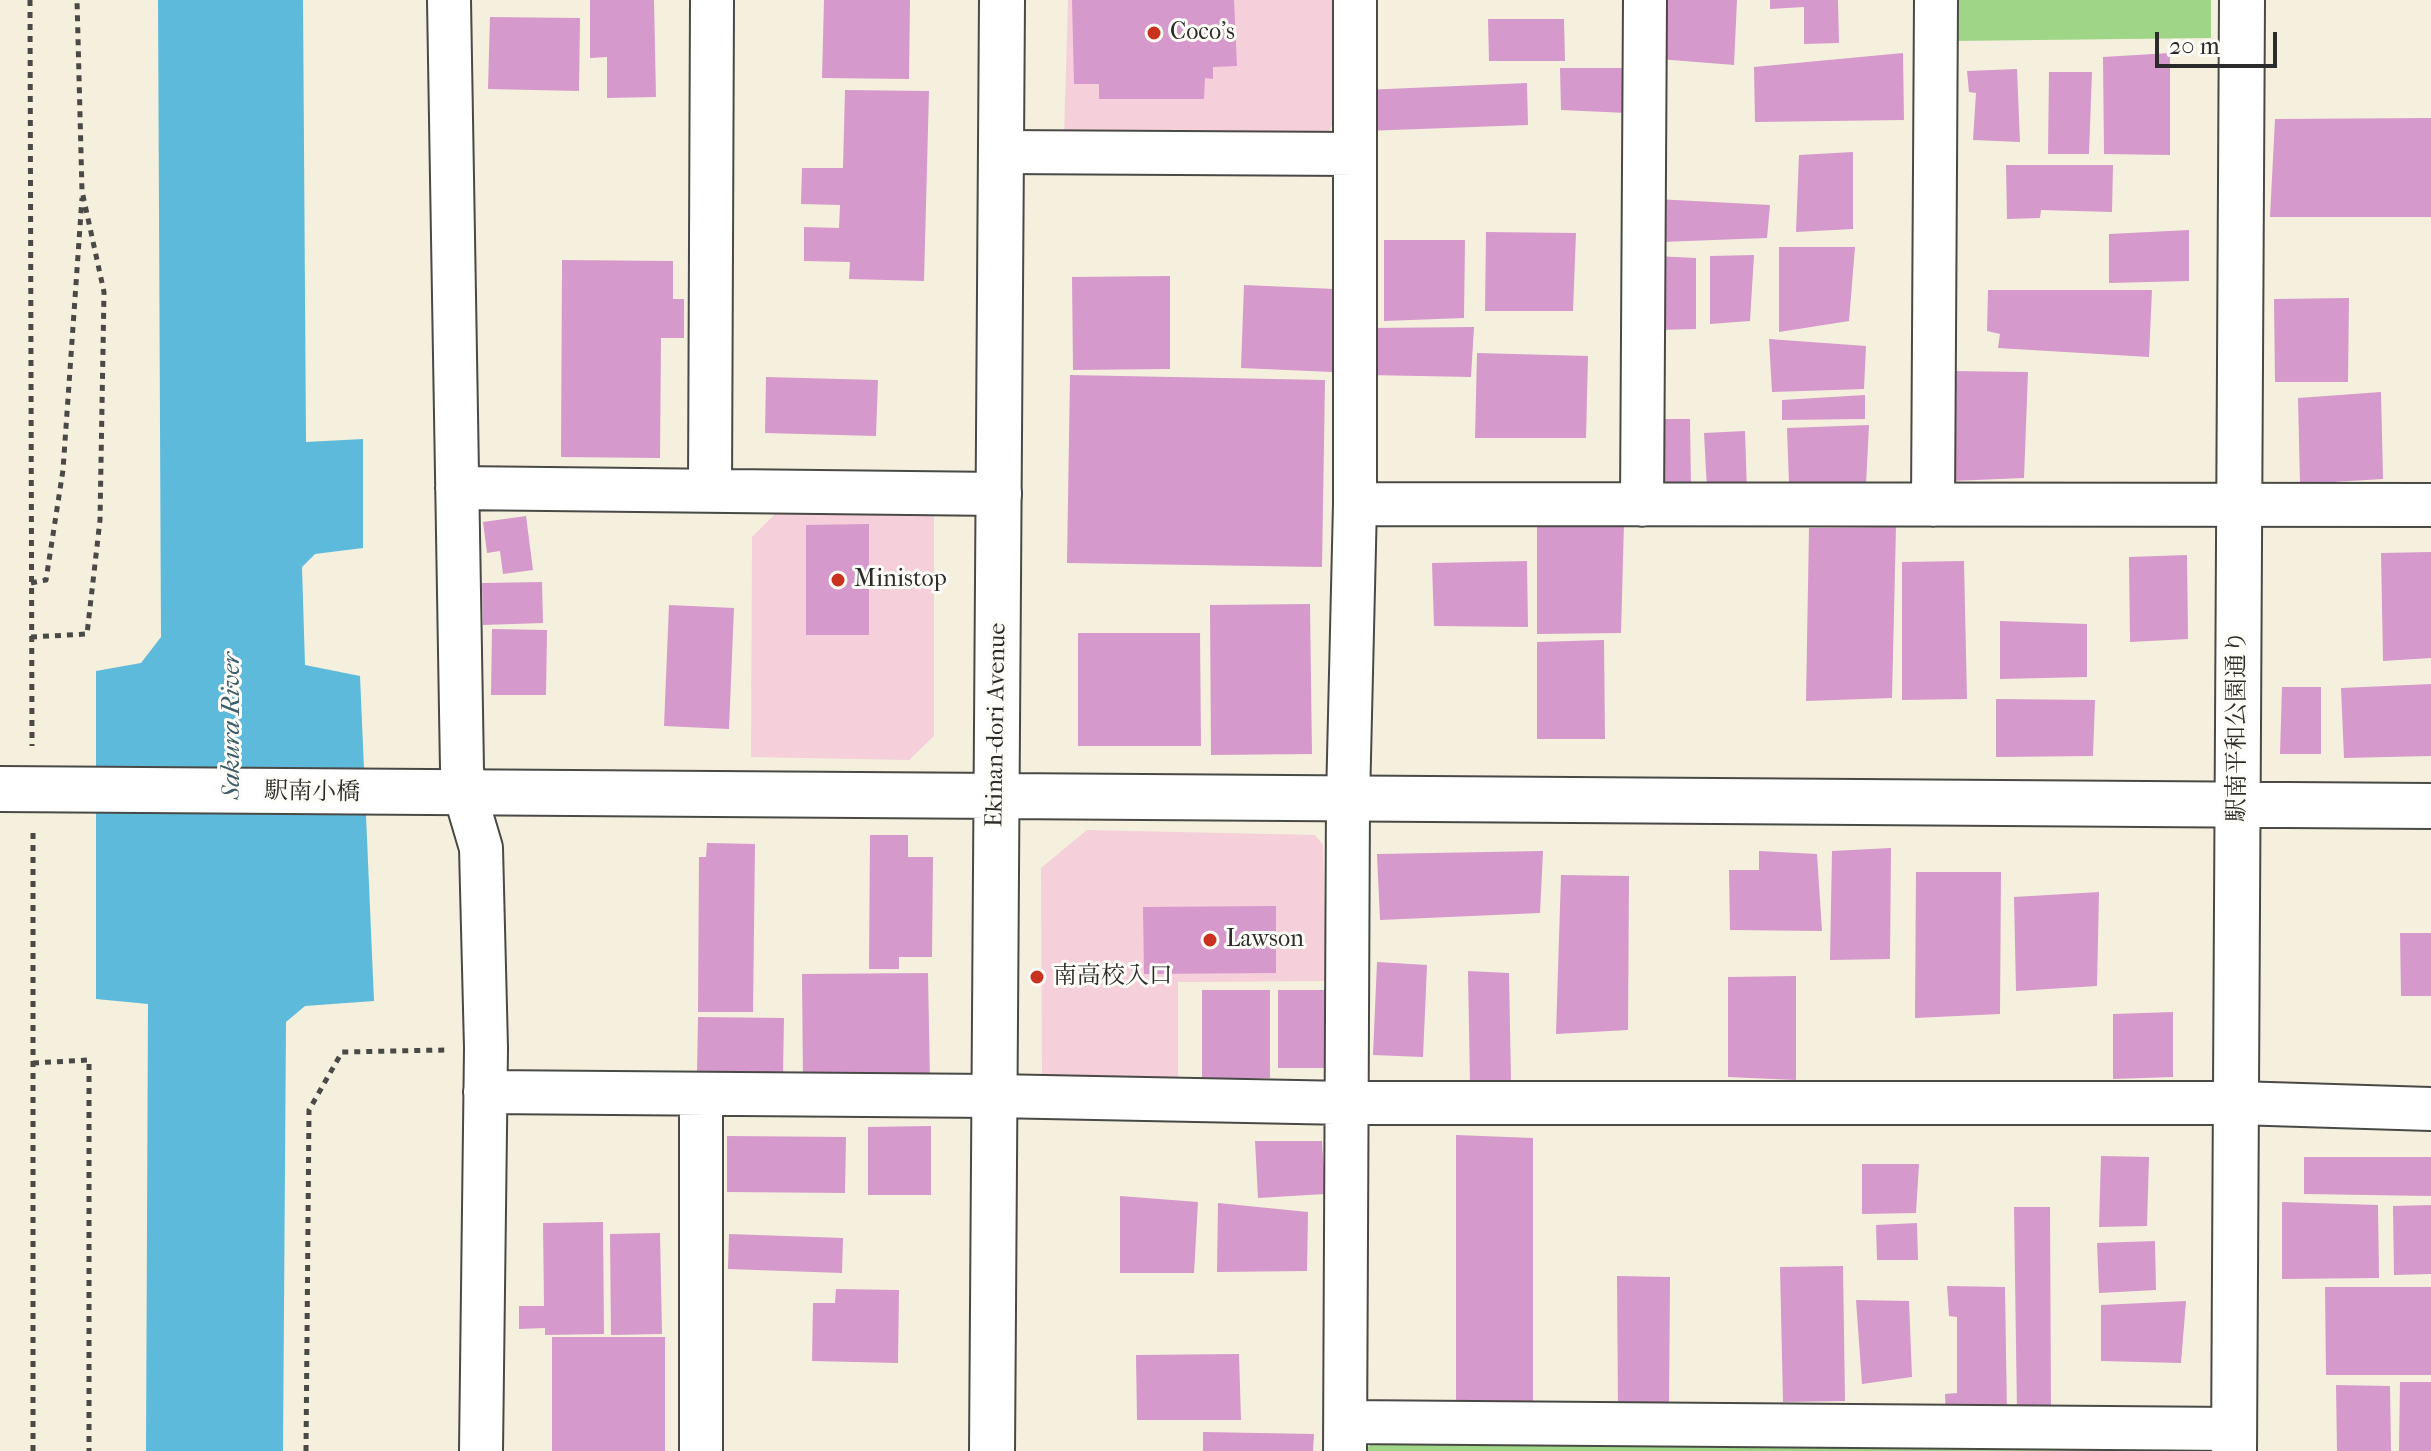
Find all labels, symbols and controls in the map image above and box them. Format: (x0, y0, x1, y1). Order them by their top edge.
scale bar (2159, 16, 2281, 66)
place label: Coco's (1170, 19, 1235, 47)
marker: Coco's (1145, 24, 1163, 42)
text: 20 m (2169, 32, 2220, 60)
place label: Ministop (854, 566, 947, 594)
marker: Ministop (829, 571, 847, 589)
street label: Ekinan-dori Avenue (981, 623, 1013, 827)
street label: 駅南平和公園通り (2224, 630, 2252, 822)
water label: Sakura River (217, 652, 249, 800)
street label: 駅南小橋 (264, 778, 360, 808)
place label: Lawson (1226, 926, 1304, 954)
marker: Lawson (1201, 931, 1219, 949)
place label: 南高校入口 (1053, 963, 1173, 991)
marker: 南高校入口 (1028, 968, 1046, 986)

